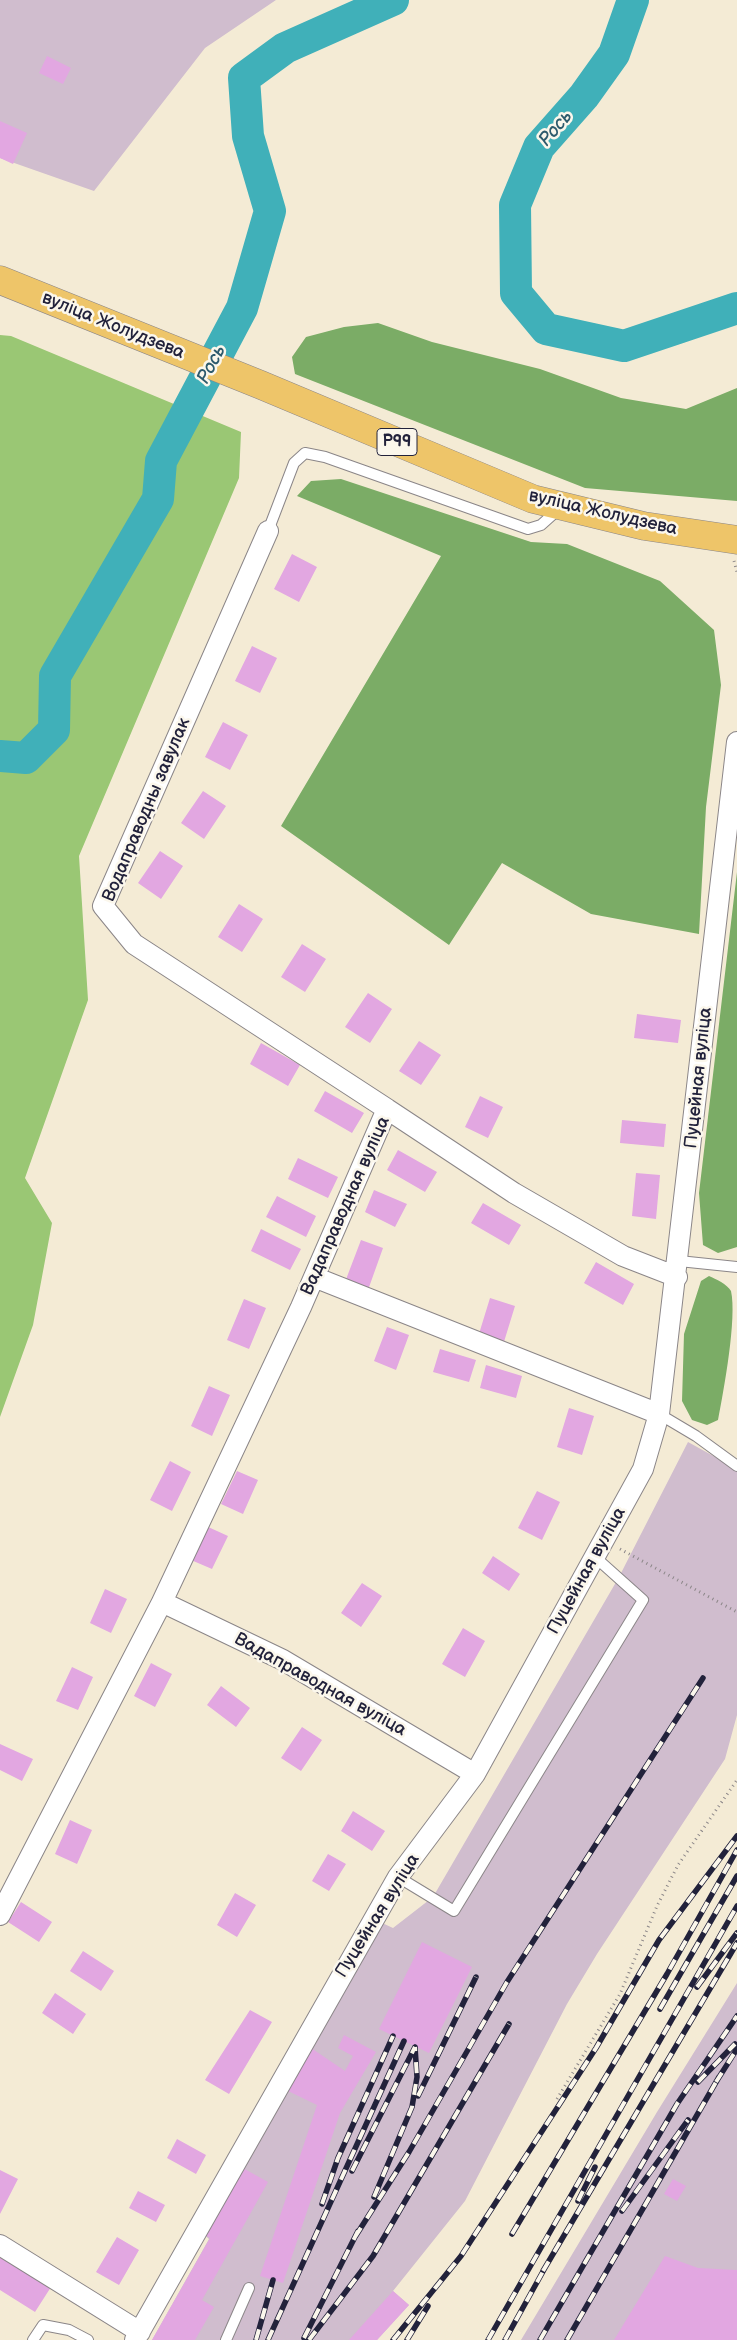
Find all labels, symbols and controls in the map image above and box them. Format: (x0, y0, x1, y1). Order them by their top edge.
water label: Рось (534, 106, 578, 152)
street label: вуліца Жолудзева (39, 288, 187, 364)
water label: Рось (192, 342, 232, 388)
road number: Р99 (377, 428, 417, 456)
street label: вуліца Жолудзева (527, 485, 679, 541)
street label: Водаправодны завулак (98, 715, 196, 905)
street label: Пуцейная вуліца (681, 1006, 717, 1150)
street label: Вадаправодная вуліца (297, 1113, 395, 1299)
street label: Пуцейная вуліца (543, 1504, 631, 1638)
street label: Вадаправодная вуліца (230, 1629, 410, 1741)
street label: Пуцейная вуліца (331, 1850, 425, 1982)

